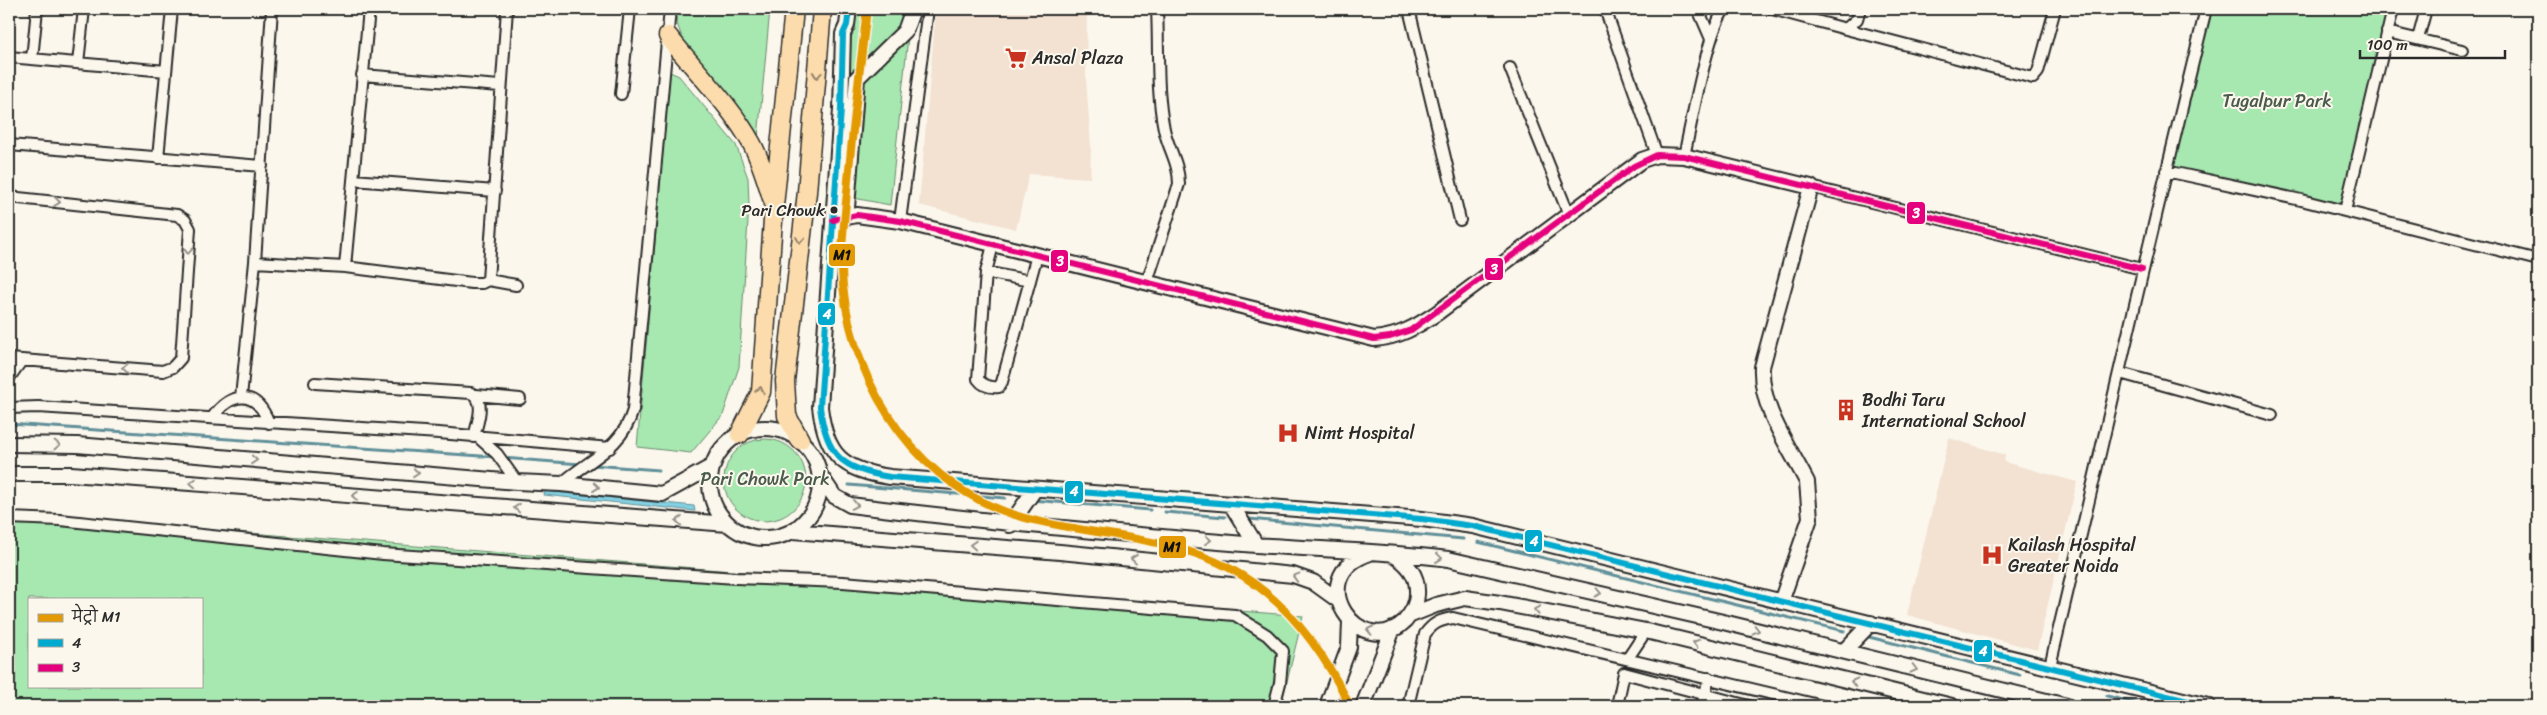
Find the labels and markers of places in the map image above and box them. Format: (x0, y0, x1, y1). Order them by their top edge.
place label: Ansal Plaza (1031, 42, 1123, 74)
supermarket icon: Ansal Plaza (1003, 45, 1029, 71)
place label: Pari Chowk (741, 195, 826, 225)
marker: Pari Chowk (829, 205, 839, 215)
place label: Bodhi Taru International School (1861, 384, 2026, 437)
building icon: Bodhi Taru International School (1833, 397, 1859, 423)
place label: Nimt Hospital (1305, 417, 1415, 449)
hospital icon: Nimt Hospital (1275, 420, 1301, 446)
place label: Kailash Hospital Greater Noida (2008, 529, 2136, 582)
hospital icon: Kailash Hospital Greater Noida (1979, 542, 2005, 568)

